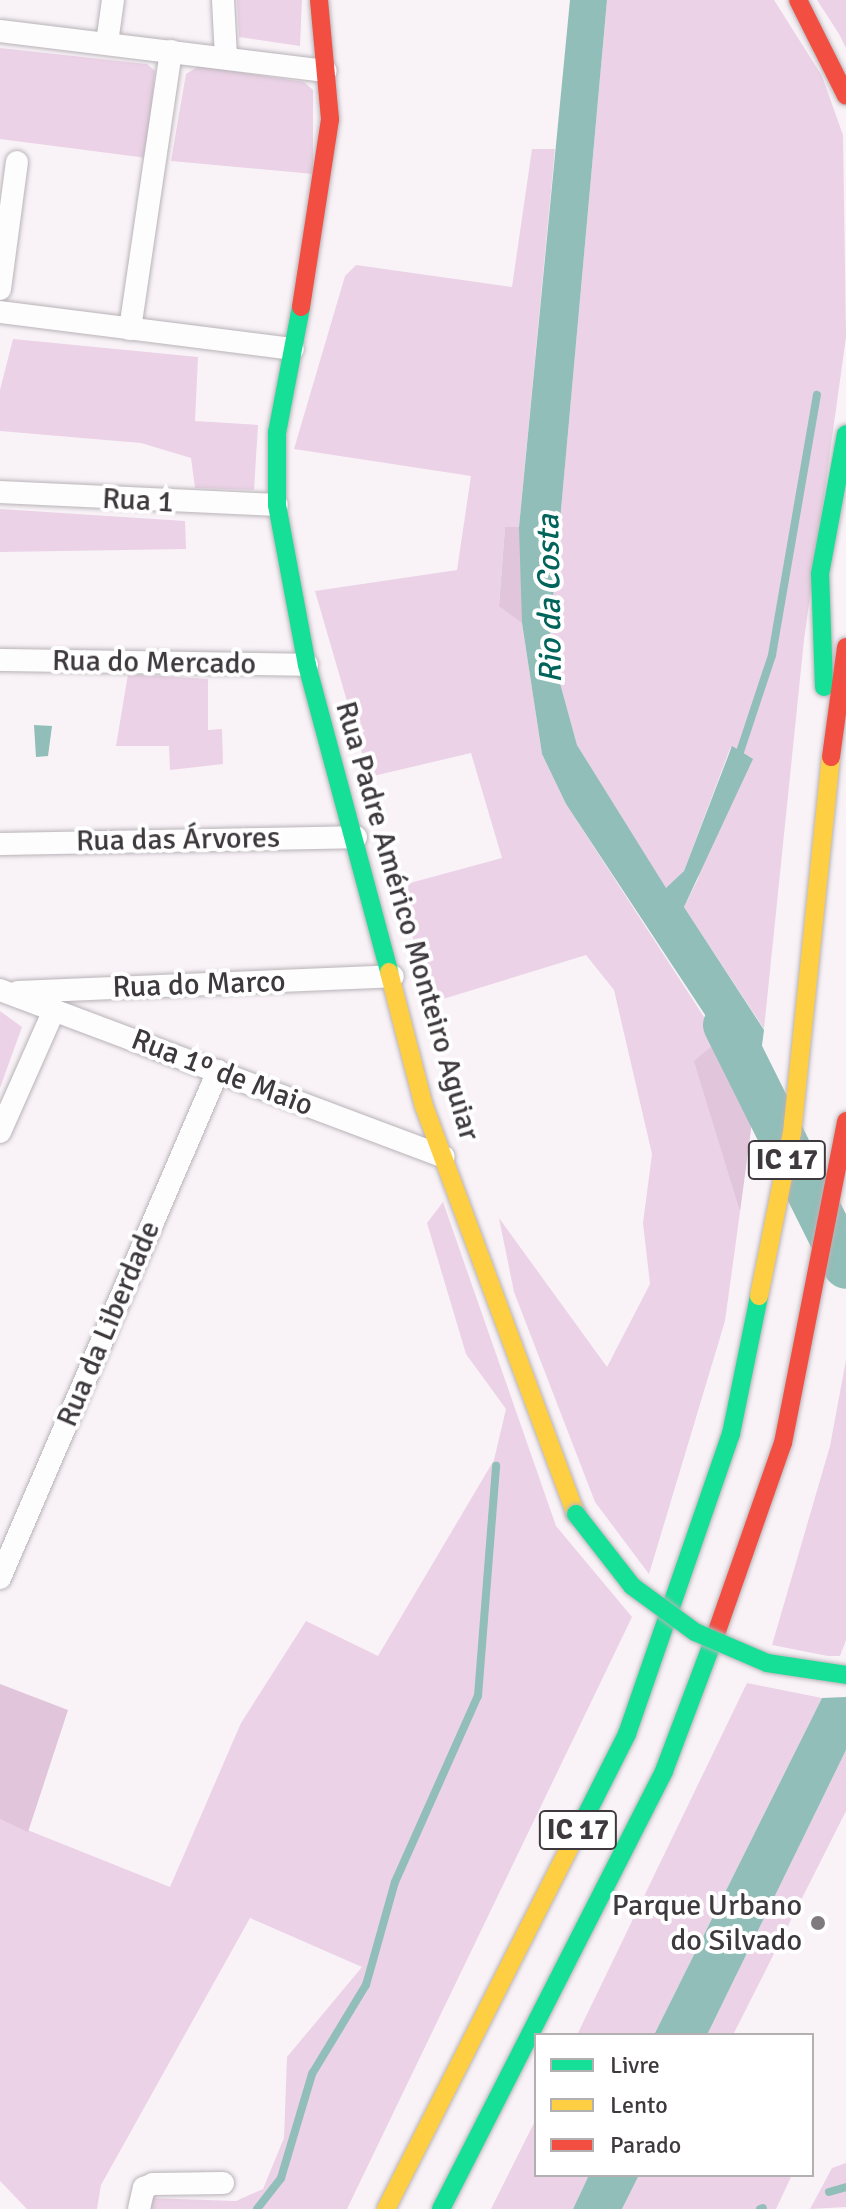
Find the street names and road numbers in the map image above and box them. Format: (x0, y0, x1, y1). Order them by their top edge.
street label: Rua 1 (101, 481, 175, 521)
street label: Rua do Mercado (52, 643, 256, 683)
street label: Rua Padre Américo Monteiro Aguiar (327, 697, 487, 1145)
street label: Rua das Árvores (76, 820, 280, 860)
street label: Rua do Marco (112, 964, 286, 1006)
street label: Rua 1º de Maio (126, 1022, 318, 1124)
road number: IC 17 (747, 1136, 827, 1184)
street label: Rua da Liberdade (49, 1216, 169, 1432)
road number: IC 17 (538, 1806, 618, 1854)

